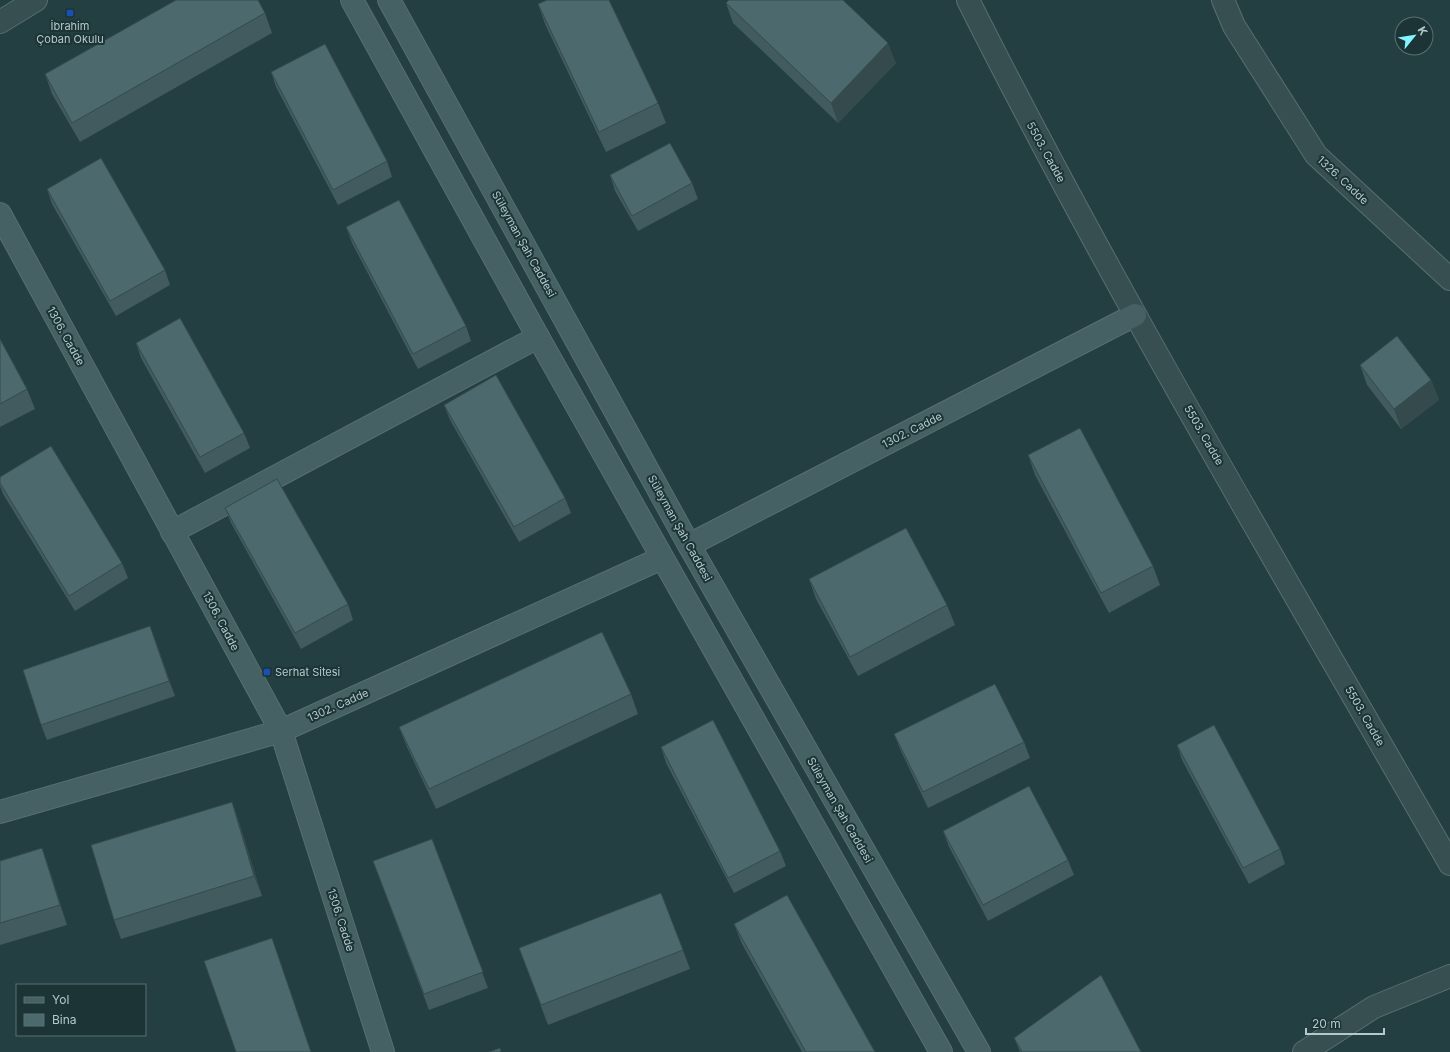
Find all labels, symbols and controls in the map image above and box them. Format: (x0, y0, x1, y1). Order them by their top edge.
marker: İbrahim Çoban Okulu (65, 8, 75, 18)
north arrow (1394, 16, 1434, 56)
place label: İbrahim Çoban Okulu (36, 19, 104, 46)
text: K (1415, 24, 1431, 38)
street label: 5503. Cadde (1024, 119, 1068, 185)
street label: 1326. Cadde (1315, 153, 1371, 207)
street label: Süleyman Şah Caddesi (489, 188, 559, 300)
street label: 1306. Cadde (44, 304, 88, 368)
street label: 5503. Cadde (1181, 402, 1227, 468)
street label: 1302. Cadde (880, 409, 944, 451)
street label: Süleyman Şah Caddesi (645, 472, 715, 584)
street label: 1306. Cadde (200, 589, 242, 653)
place label: Serhat Sitesi (275, 665, 340, 679)
marker: Serhat Sitesi (262, 667, 272, 677)
street label: 5503. Cadde (1342, 683, 1388, 749)
street label: 1302. Cadde (305, 685, 371, 725)
street label: Süleyman Şah Caddesi (804, 755, 876, 865)
street label: 1306. Cadde (324, 887, 358, 953)
legend (16, 984, 146, 1036)
text: Yol (52, 992, 69, 1007)
scale bar (1306, 1010, 1384, 1036)
text: Bina (52, 1012, 77, 1027)
text: 20 m (1312, 1016, 1341, 1031)

